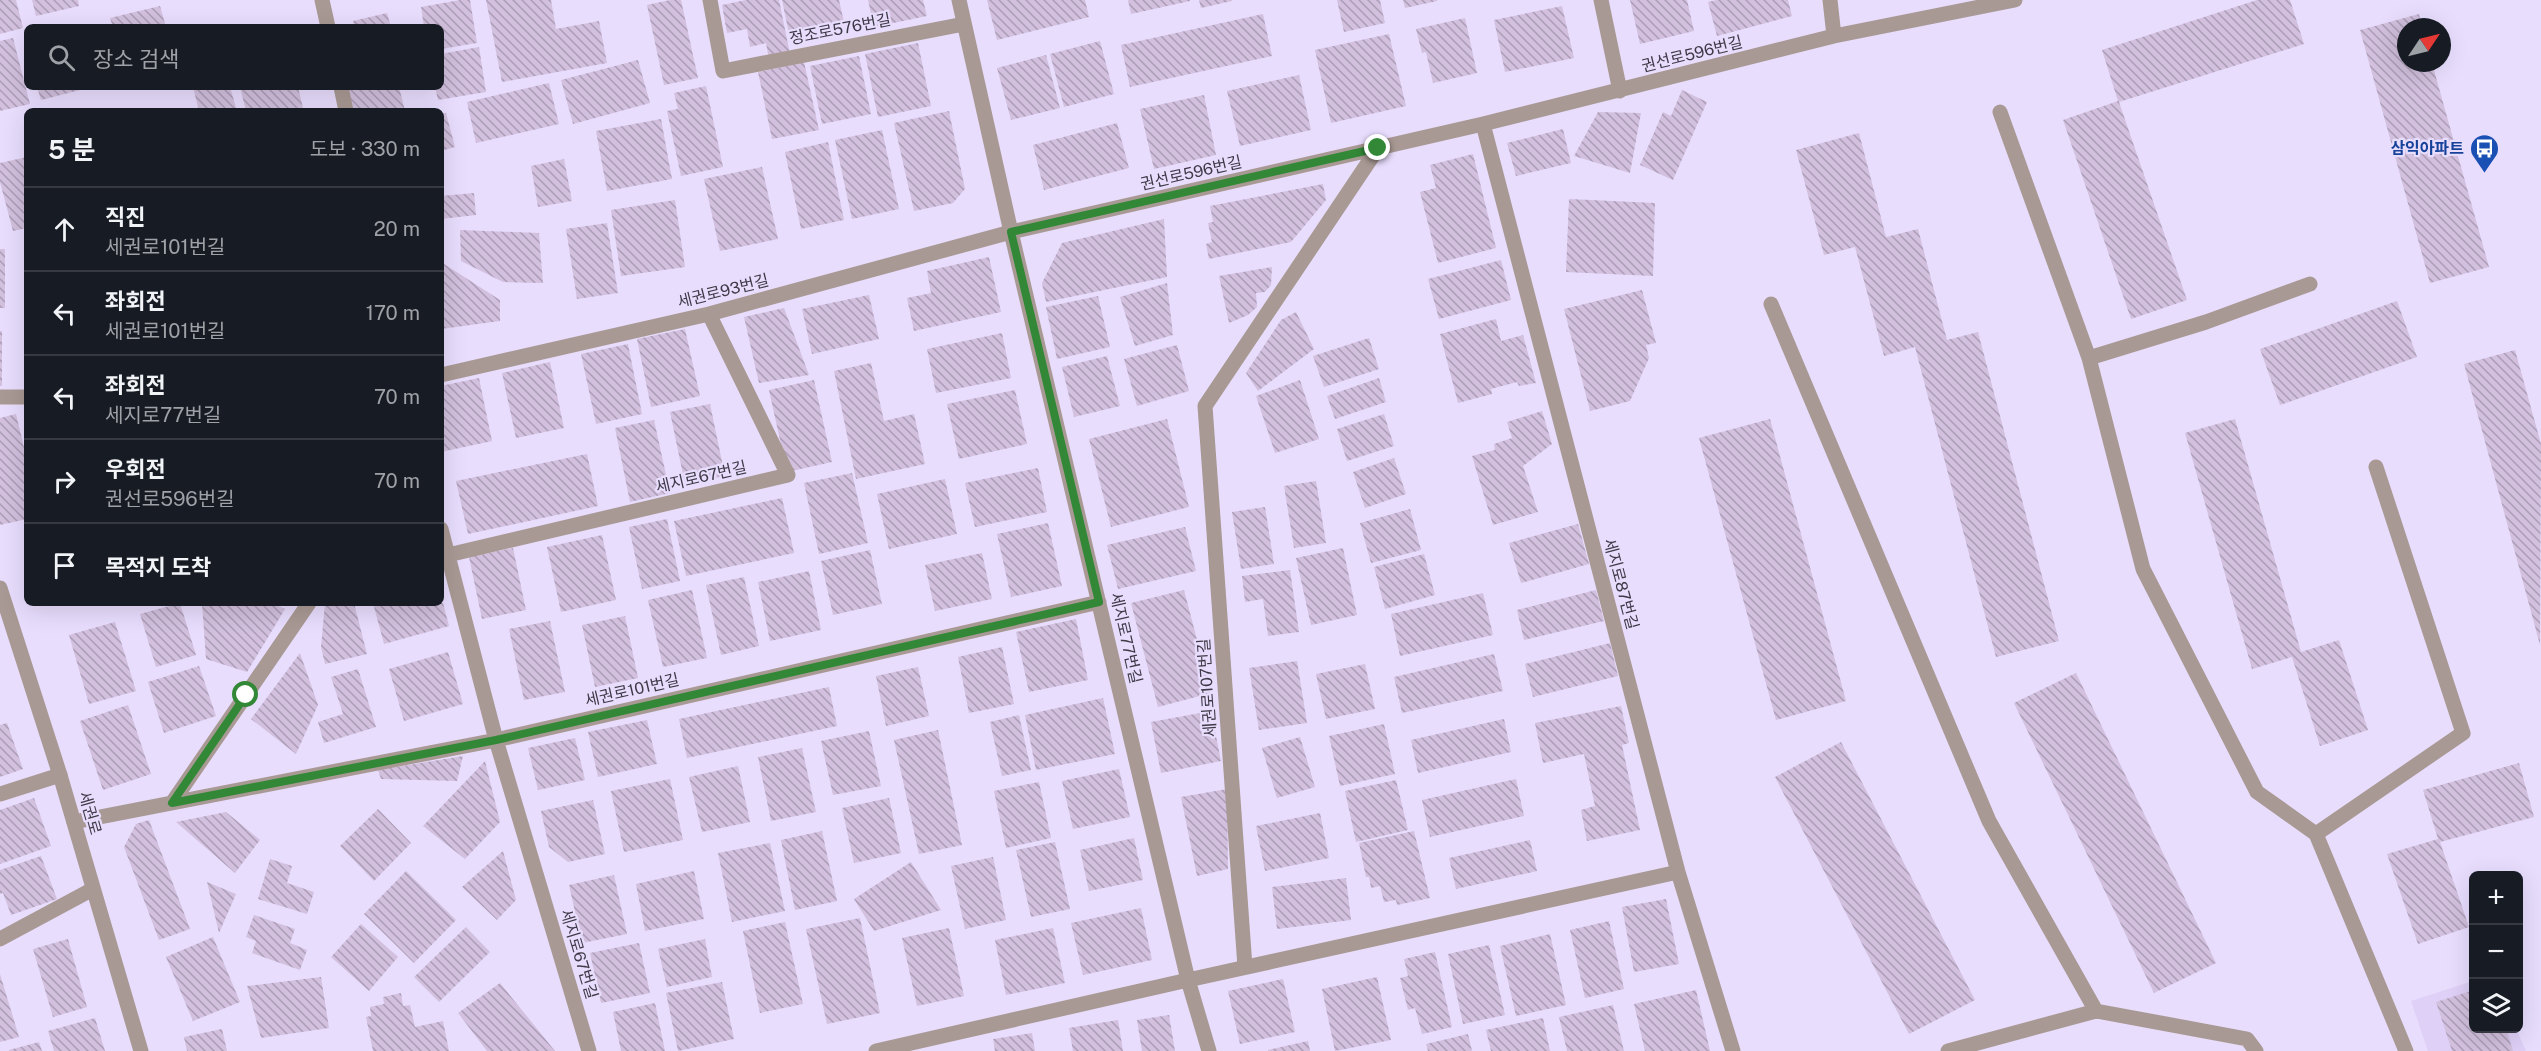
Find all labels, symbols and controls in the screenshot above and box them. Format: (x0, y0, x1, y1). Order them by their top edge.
street label: 정조로576번길 (788, 10, 892, 48)
north arrow (2397, 18, 2451, 72)
search box (24, 24, 444, 90)
street label: 권선로596번길 (1639, 32, 1745, 76)
icon: search (45, 41, 78, 74)
text: 장소 검색 (93, 46, 179, 72)
bus stop icon: 삼익아파트 (2469, 132, 2501, 174)
text: 5 분 (48, 134, 95, 165)
route end (1364, 134, 1390, 160)
text: 도보 · 330 m (310, 137, 420, 161)
place label: 삼익아파트 (2390, 139, 2464, 158)
street label: 권선로596번길 (1138, 152, 1244, 194)
text: 직진 (105, 204, 145, 230)
icon: ahead (48, 213, 81, 246)
text: 20 m (374, 217, 420, 241)
text: 세권로101번길 (105, 235, 226, 259)
street label: 세권로93번길 (675, 270, 771, 312)
text: 좌회전 (105, 288, 166, 314)
icon: left (48, 297, 81, 330)
text: 170 m (366, 301, 420, 325)
text: 세권로101번길 (105, 319, 226, 343)
text: 좌회전 (105, 372, 166, 398)
icon: left (48, 381, 81, 414)
text: 70 m (374, 385, 420, 409)
text: 세지로77번길 (105, 403, 221, 427)
text: 우회전 (105, 456, 166, 482)
street label: 세지로67번길 (654, 457, 748, 497)
icon: right (48, 465, 81, 498)
text: 70 m (374, 469, 420, 493)
text: 권선로596번길 (105, 487, 235, 511)
street label: 세지로87번길 (1600, 536, 1642, 632)
icon: arrive (48, 549, 81, 582)
text: 목적지 도착 (105, 554, 211, 580)
street label: 세지로77번길 (1106, 591, 1146, 685)
street label: 세권로107번길 (1194, 638, 1220, 738)
street label: 세권로101번길 (583, 670, 681, 710)
route start (232, 681, 258, 707)
street label: 세권로 (75, 789, 105, 837)
map controls (2469, 871, 2523, 1033)
button: + (2469, 871, 2523, 925)
street label: 세지로67번길 (556, 907, 602, 1001)
button: − (2469, 925, 2523, 979)
button: layers (2469, 979, 2523, 1033)

